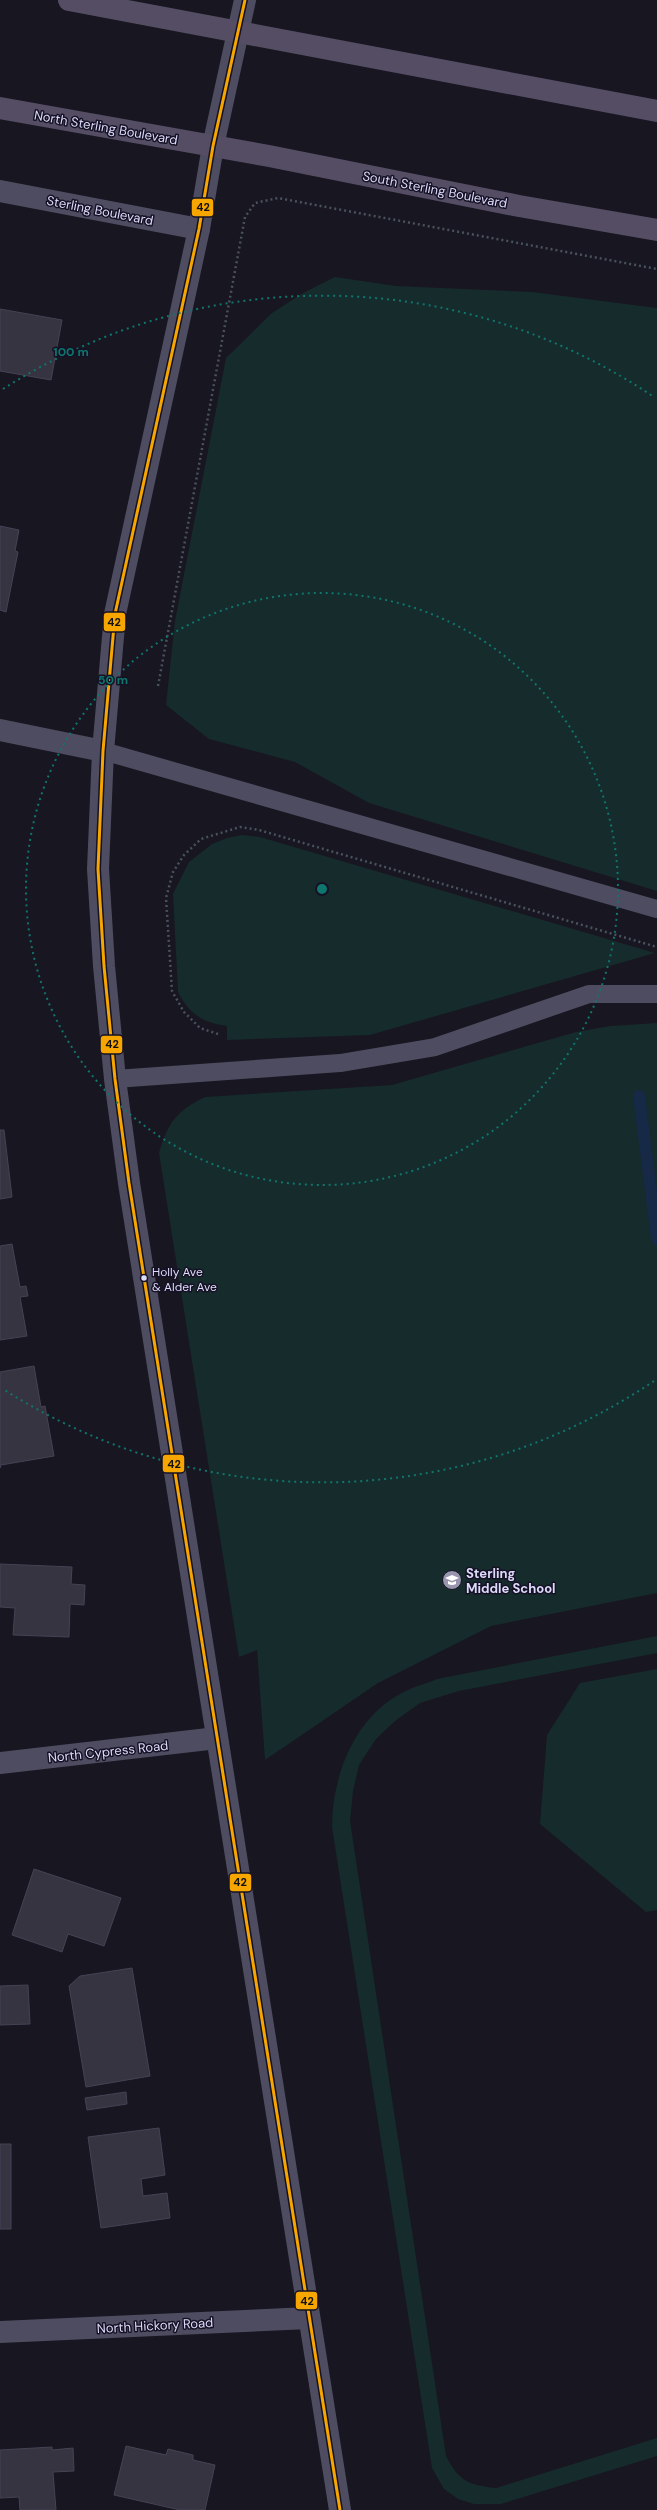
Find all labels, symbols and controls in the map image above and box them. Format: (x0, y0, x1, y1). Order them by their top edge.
street label: North Sterling Boulevard (33, 106, 179, 149)
street label: South Sterling Boulevard (361, 167, 509, 212)
street label: Sterling Boulevard (45, 192, 155, 229)
line badge: 42 (191, 198, 214, 217)
text: 42 (196, 200, 210, 214)
text: 100 m (53, 344, 89, 360)
line badge: 42 (103, 612, 126, 632)
text: 42 (107, 615, 121, 629)
text: 50 m (98, 672, 128, 688)
centre of rings (315, 882, 329, 896)
line badge: 42 (100, 1035, 123, 1054)
text: 42 (105, 1037, 119, 1051)
place label: Holly Ave & Alder Ave (152, 1264, 217, 1295)
marker: Holly Ave & Alder Ave (139, 1273, 149, 1283)
line badge: 42 (162, 1454, 185, 1473)
text: 42 (167, 1457, 181, 1471)
place label: Sterling Middle School (466, 1565, 556, 1597)
school or university icon: Sterling Middle School (441, 1569, 463, 1591)
street label: North Cypress Road (47, 1737, 169, 1766)
line badge: 42 (229, 1873, 252, 1892)
text: 42 (233, 1875, 247, 1889)
line badge: 42 (295, 2291, 318, 2310)
text: 42 (300, 2294, 314, 2308)
street label: North Hickory Road (96, 2314, 214, 2337)

